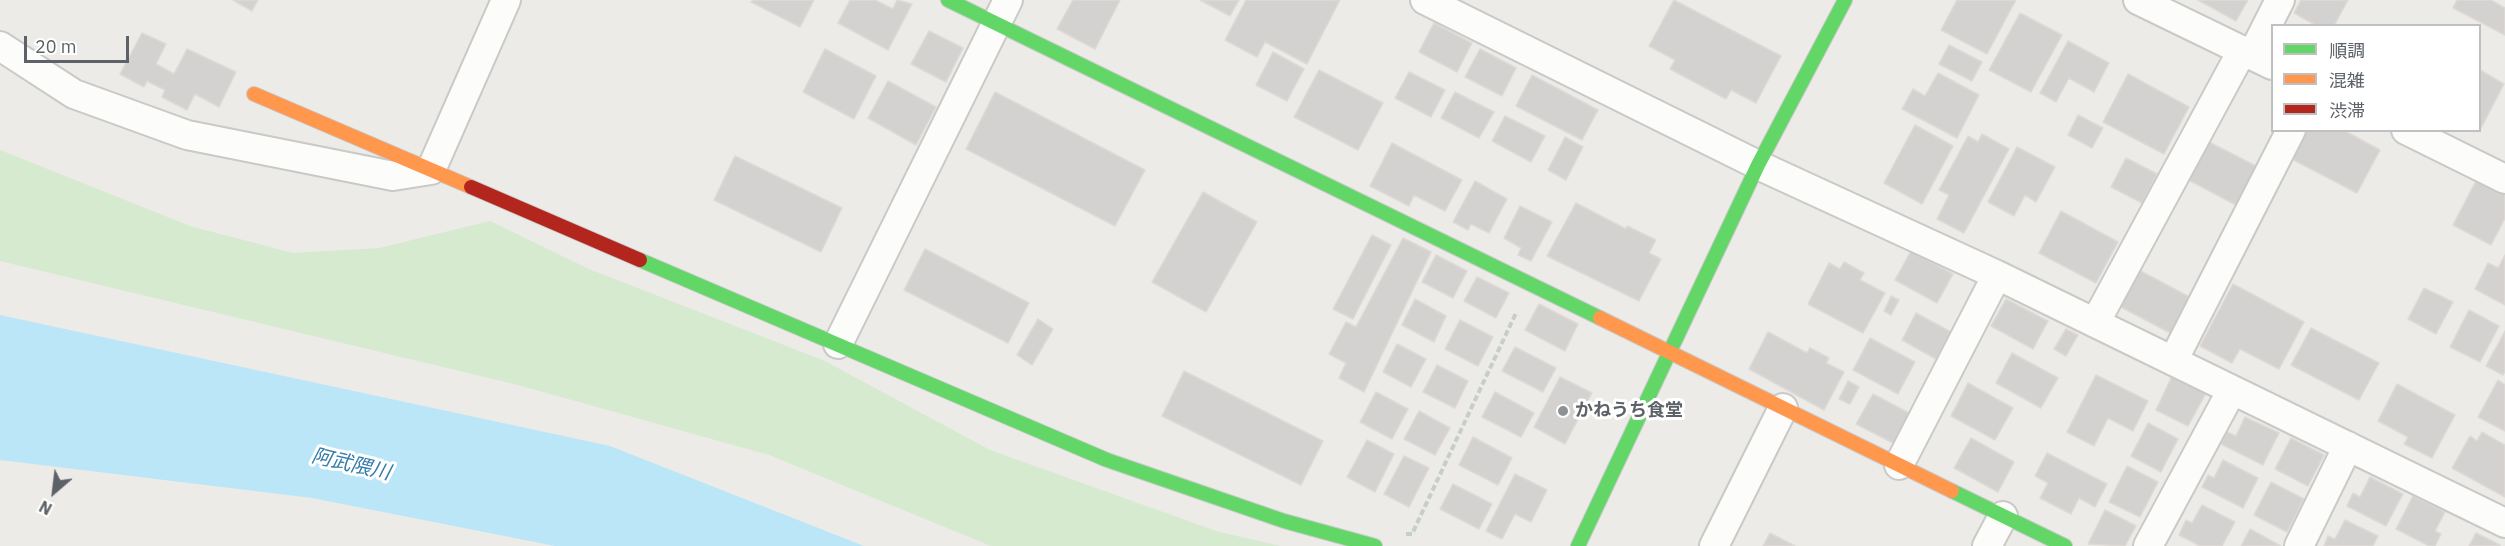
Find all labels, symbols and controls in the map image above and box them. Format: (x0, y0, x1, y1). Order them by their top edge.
scale bar (27, 24, 132, 62)
legend (2271, 24, 2481, 132)
text: 20 m (35, 35, 77, 58)
text: 順調 (2329, 39, 2365, 62)
text: 混雑 (2329, 69, 2365, 92)
text: 渋滞 (2329, 99, 2365, 122)
place label: かねうち食堂 (1575, 400, 1683, 422)
marker: かねうち食堂 (1556, 404, 1570, 418)
water label: 阿武隈川 (309, 444, 393, 486)
north arrow (24, 462, 84, 522)
text: N (36, 496, 55, 519)

